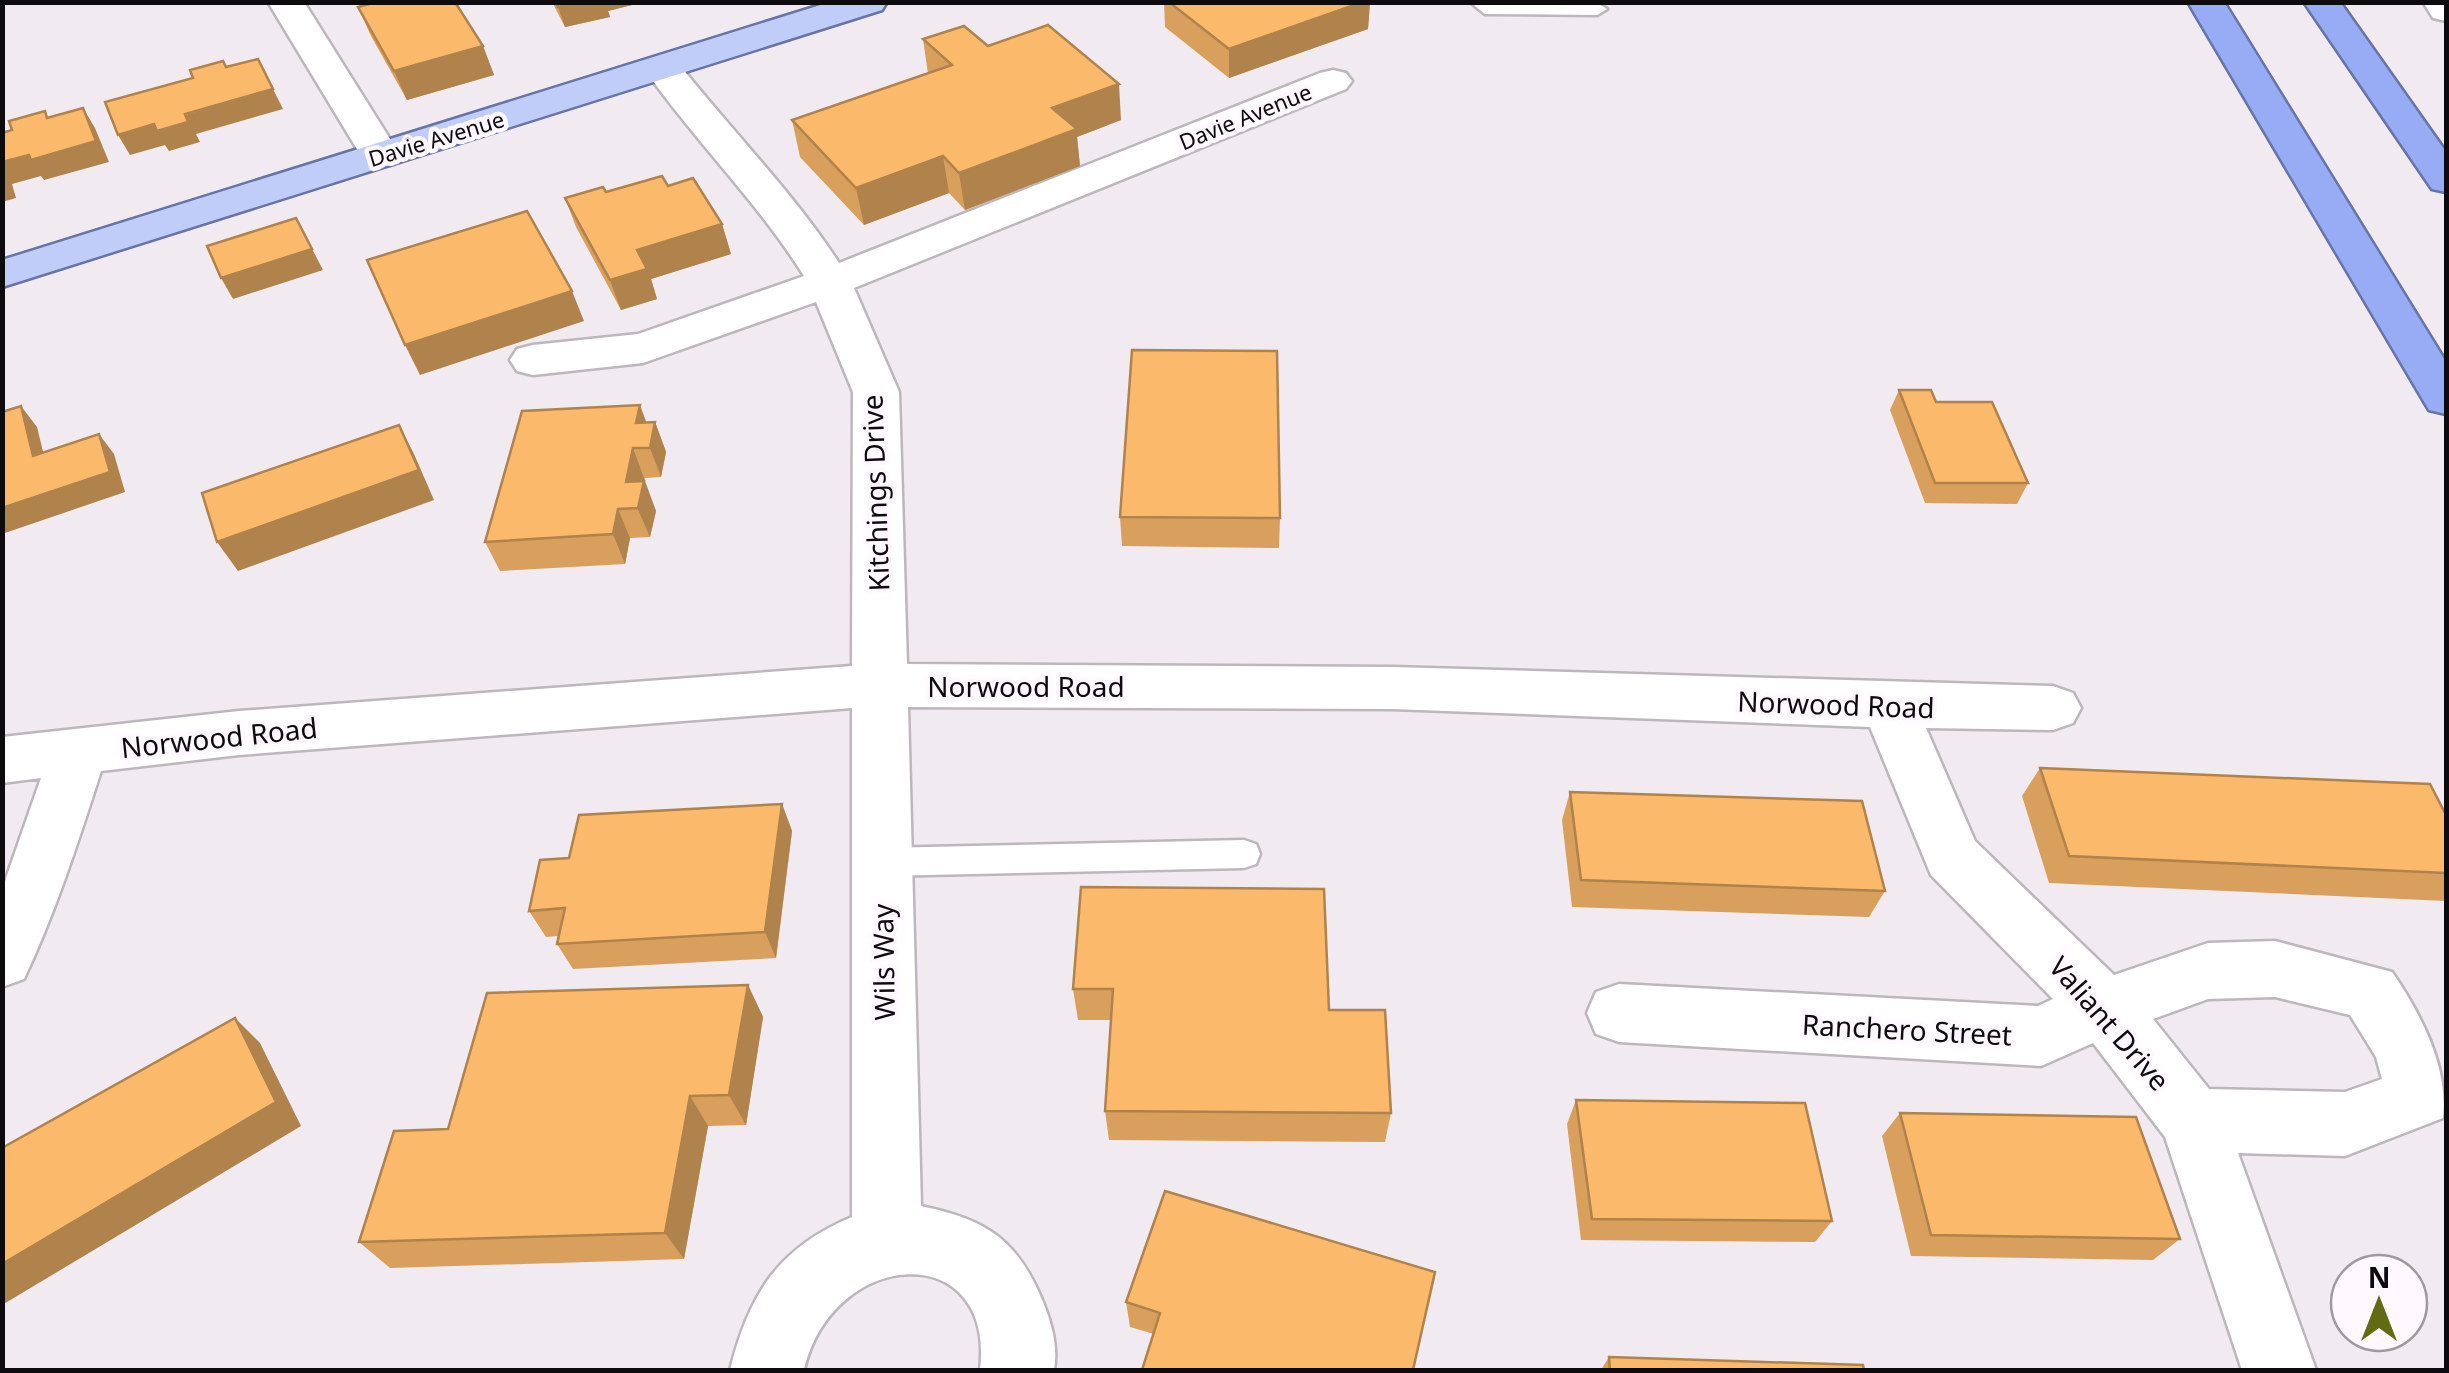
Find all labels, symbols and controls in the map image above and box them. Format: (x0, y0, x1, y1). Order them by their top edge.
street label: Davie Avenue (1174, 76, 1316, 156)
street label: Davie Avenue (364, 103, 508, 173)
street label: Kitchings Drive (853, 394, 897, 592)
street label: Norwood Road (927, 667, 1125, 705)
street label: Norwood Road (1737, 682, 1935, 726)
street label: Norwood Road (119, 708, 319, 766)
street label: Wils Way (863, 903, 903, 1021)
street label: Valiant Drive (2041, 948, 2179, 1098)
street label: Ranchero Street (1801, 1005, 2013, 1053)
north arrow (2329, 1253, 2429, 1353)
text: N (2368, 1258, 2390, 1296)

